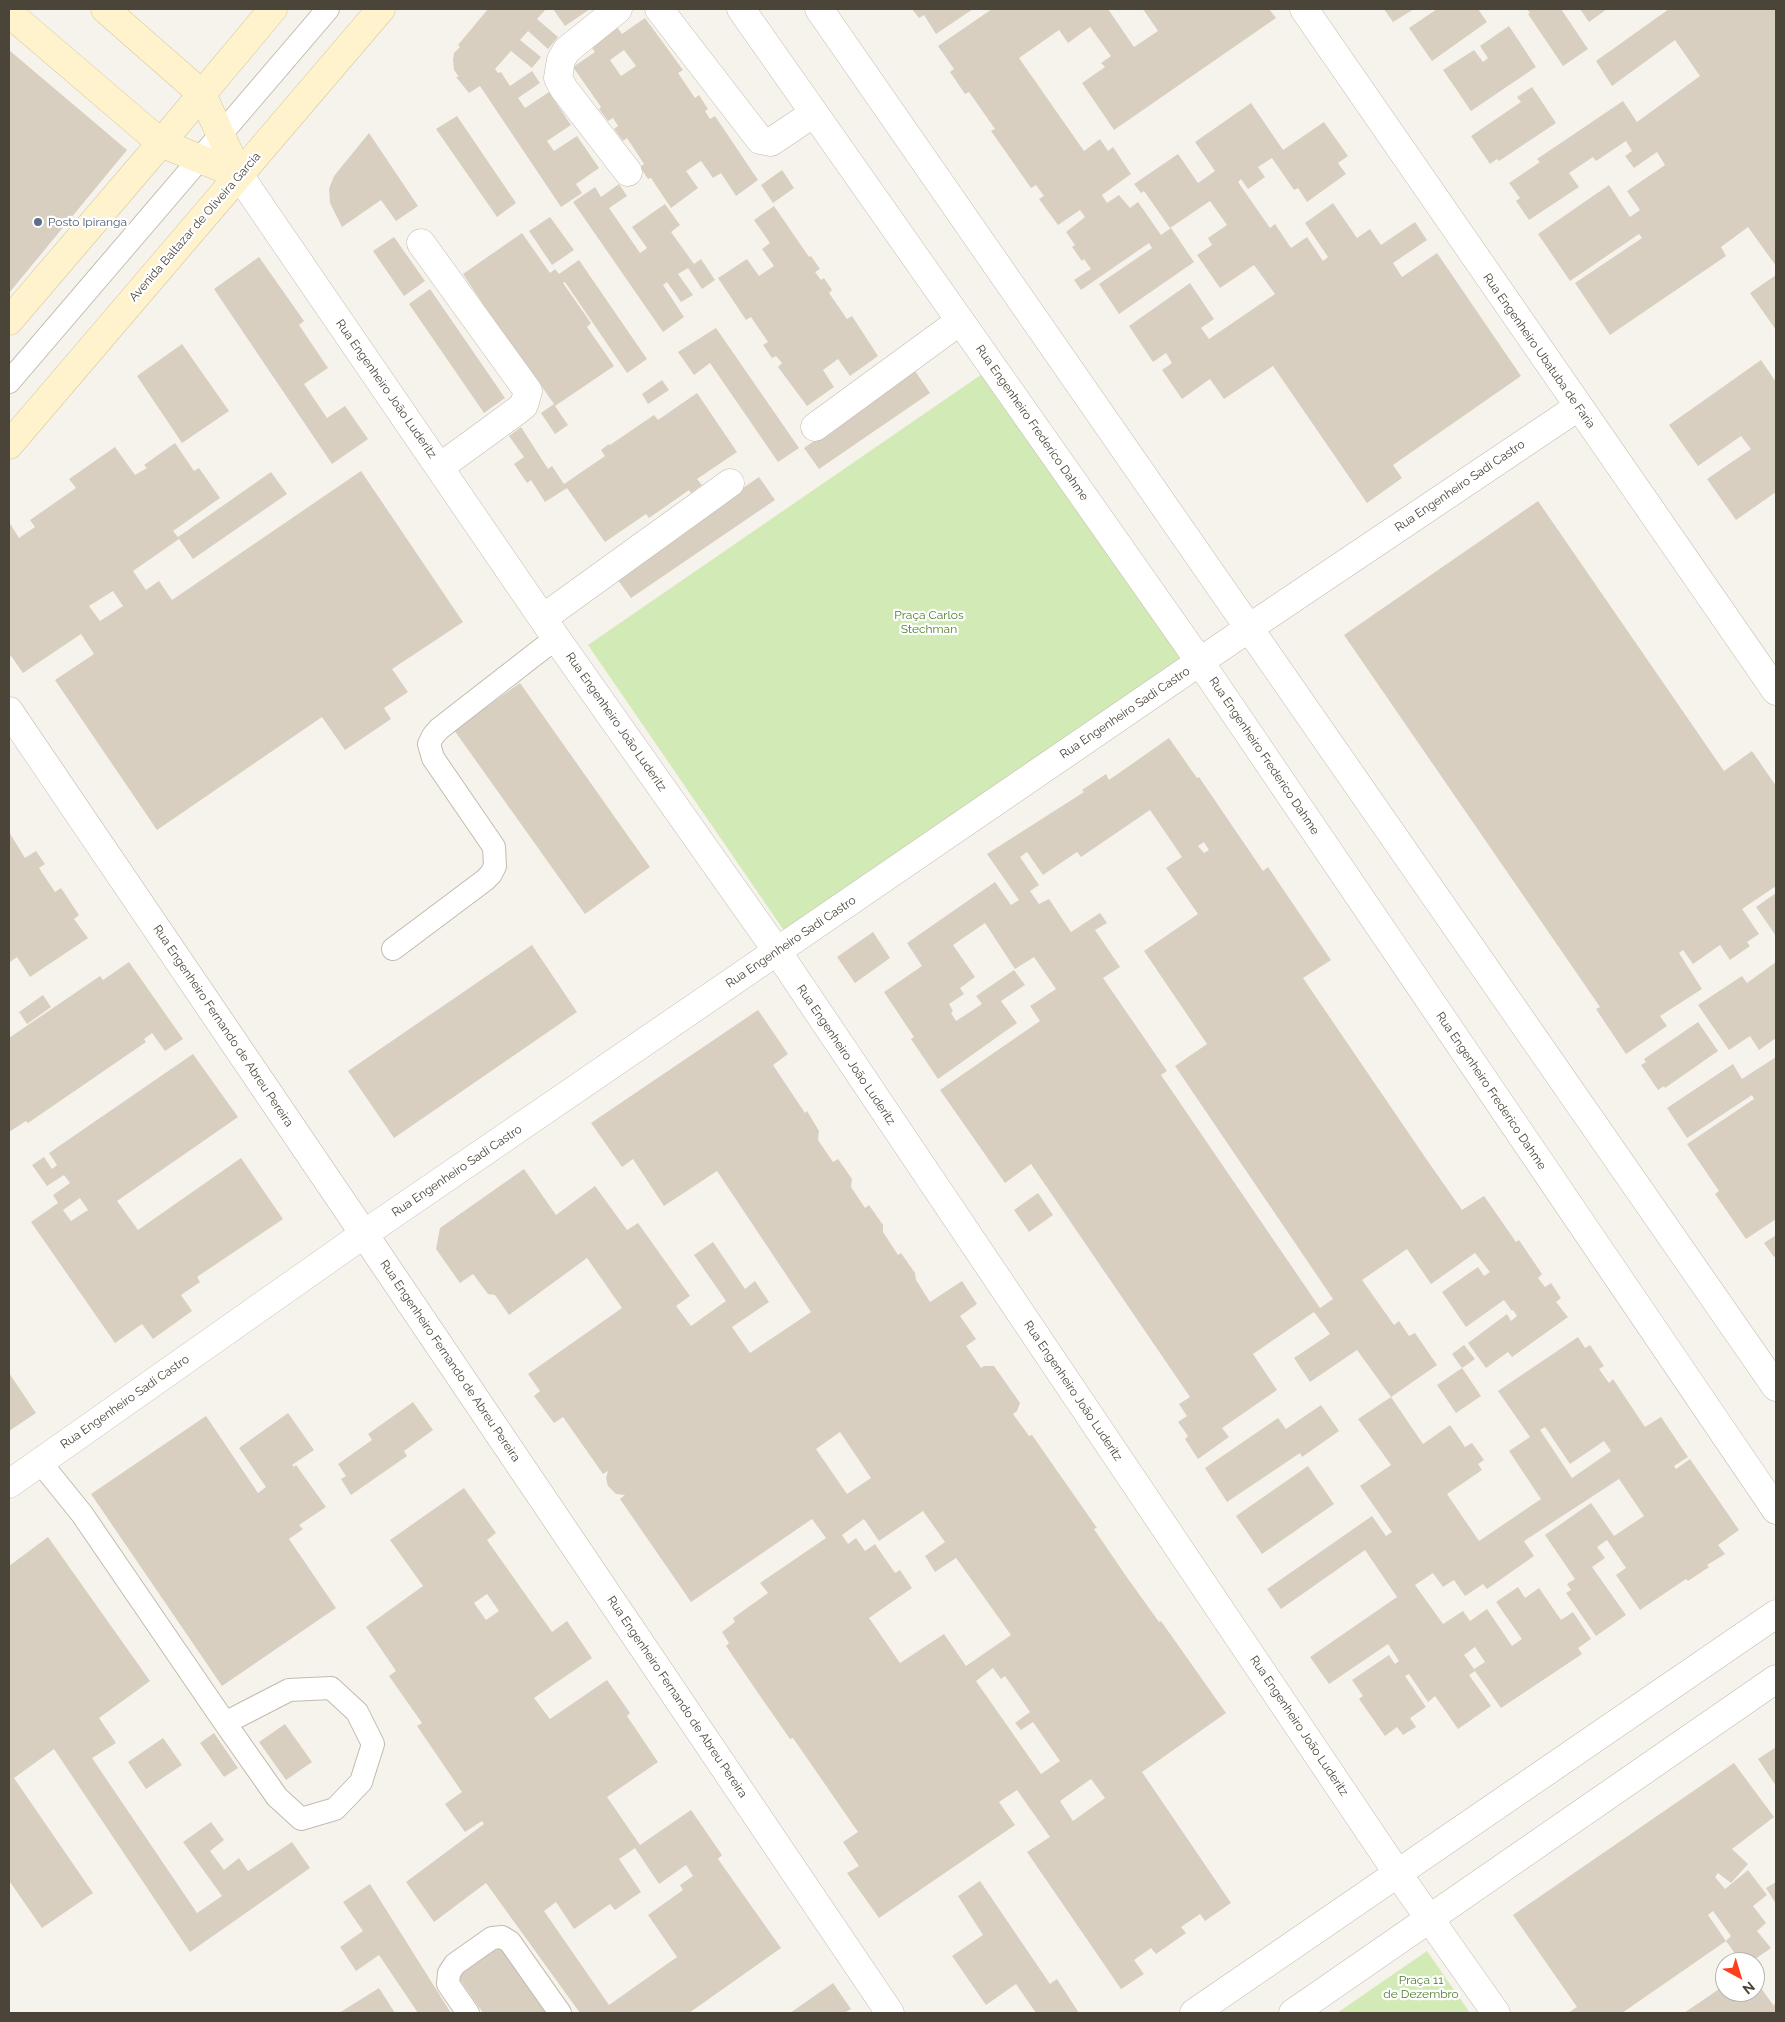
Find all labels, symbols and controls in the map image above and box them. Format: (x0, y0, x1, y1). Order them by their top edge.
street label: Avenida Baltazar de Oliveira Garcia (126, 150, 264, 304)
place label: Posto Ipiranga (48, 215, 127, 229)
marker: Posto Ipiranga (32, 216, 44, 228)
street label: Rua Engenheiro Ubatuba de Faria (1480, 271, 1598, 431)
street label: Rua Engenheiro João Luderitz (333, 317, 439, 461)
street label: Rua Engenheiro Frederico Dahme (972, 342, 1092, 504)
street label: Rua Engenheiro Sadi Castro (1392, 437, 1528, 535)
park label: Praça Carlos Stechman (894, 608, 964, 636)
street label: Rua Engenheiro João Luderitz (563, 650, 669, 794)
street label: Rua Engenheiro Sadi Castro (1057, 664, 1193, 762)
street label: Rua Engenheiro Frederico Dahme (1206, 674, 1322, 838)
street label: Rua Engenheiro Sadi Castro (723, 893, 859, 991)
street label: Rua Engenheiro Fernando de Abreu Pereira (150, 922, 296, 1130)
street label: Rua Engenheiro João Luderitz (794, 982, 898, 1128)
street label: Rua Engenheiro Frederico Dahme (1433, 1009, 1549, 1173)
street label: Rua Engenheiro Sadi Castro (389, 1122, 525, 1220)
street label: Rua Engenheiro Fernando de Abreu Pereira (377, 1257, 523, 1465)
street label: Rua Engenheiro João Luderitz (1021, 1318, 1125, 1464)
street label: Rua Engenheiro Sadi Castro (58, 1352, 192, 1452)
street label: Rua Engenheiro Fernando de Abreu Pereira (604, 1593, 750, 1801)
street label: Rua Engenheiro João Luderitz (1247, 1653, 1351, 1799)
north arrow (1715, 1952, 1765, 2002)
park label: Praça 11 de Dezembro (1383, 1973, 1459, 2001)
text: N (1740, 1978, 1758, 1997)

